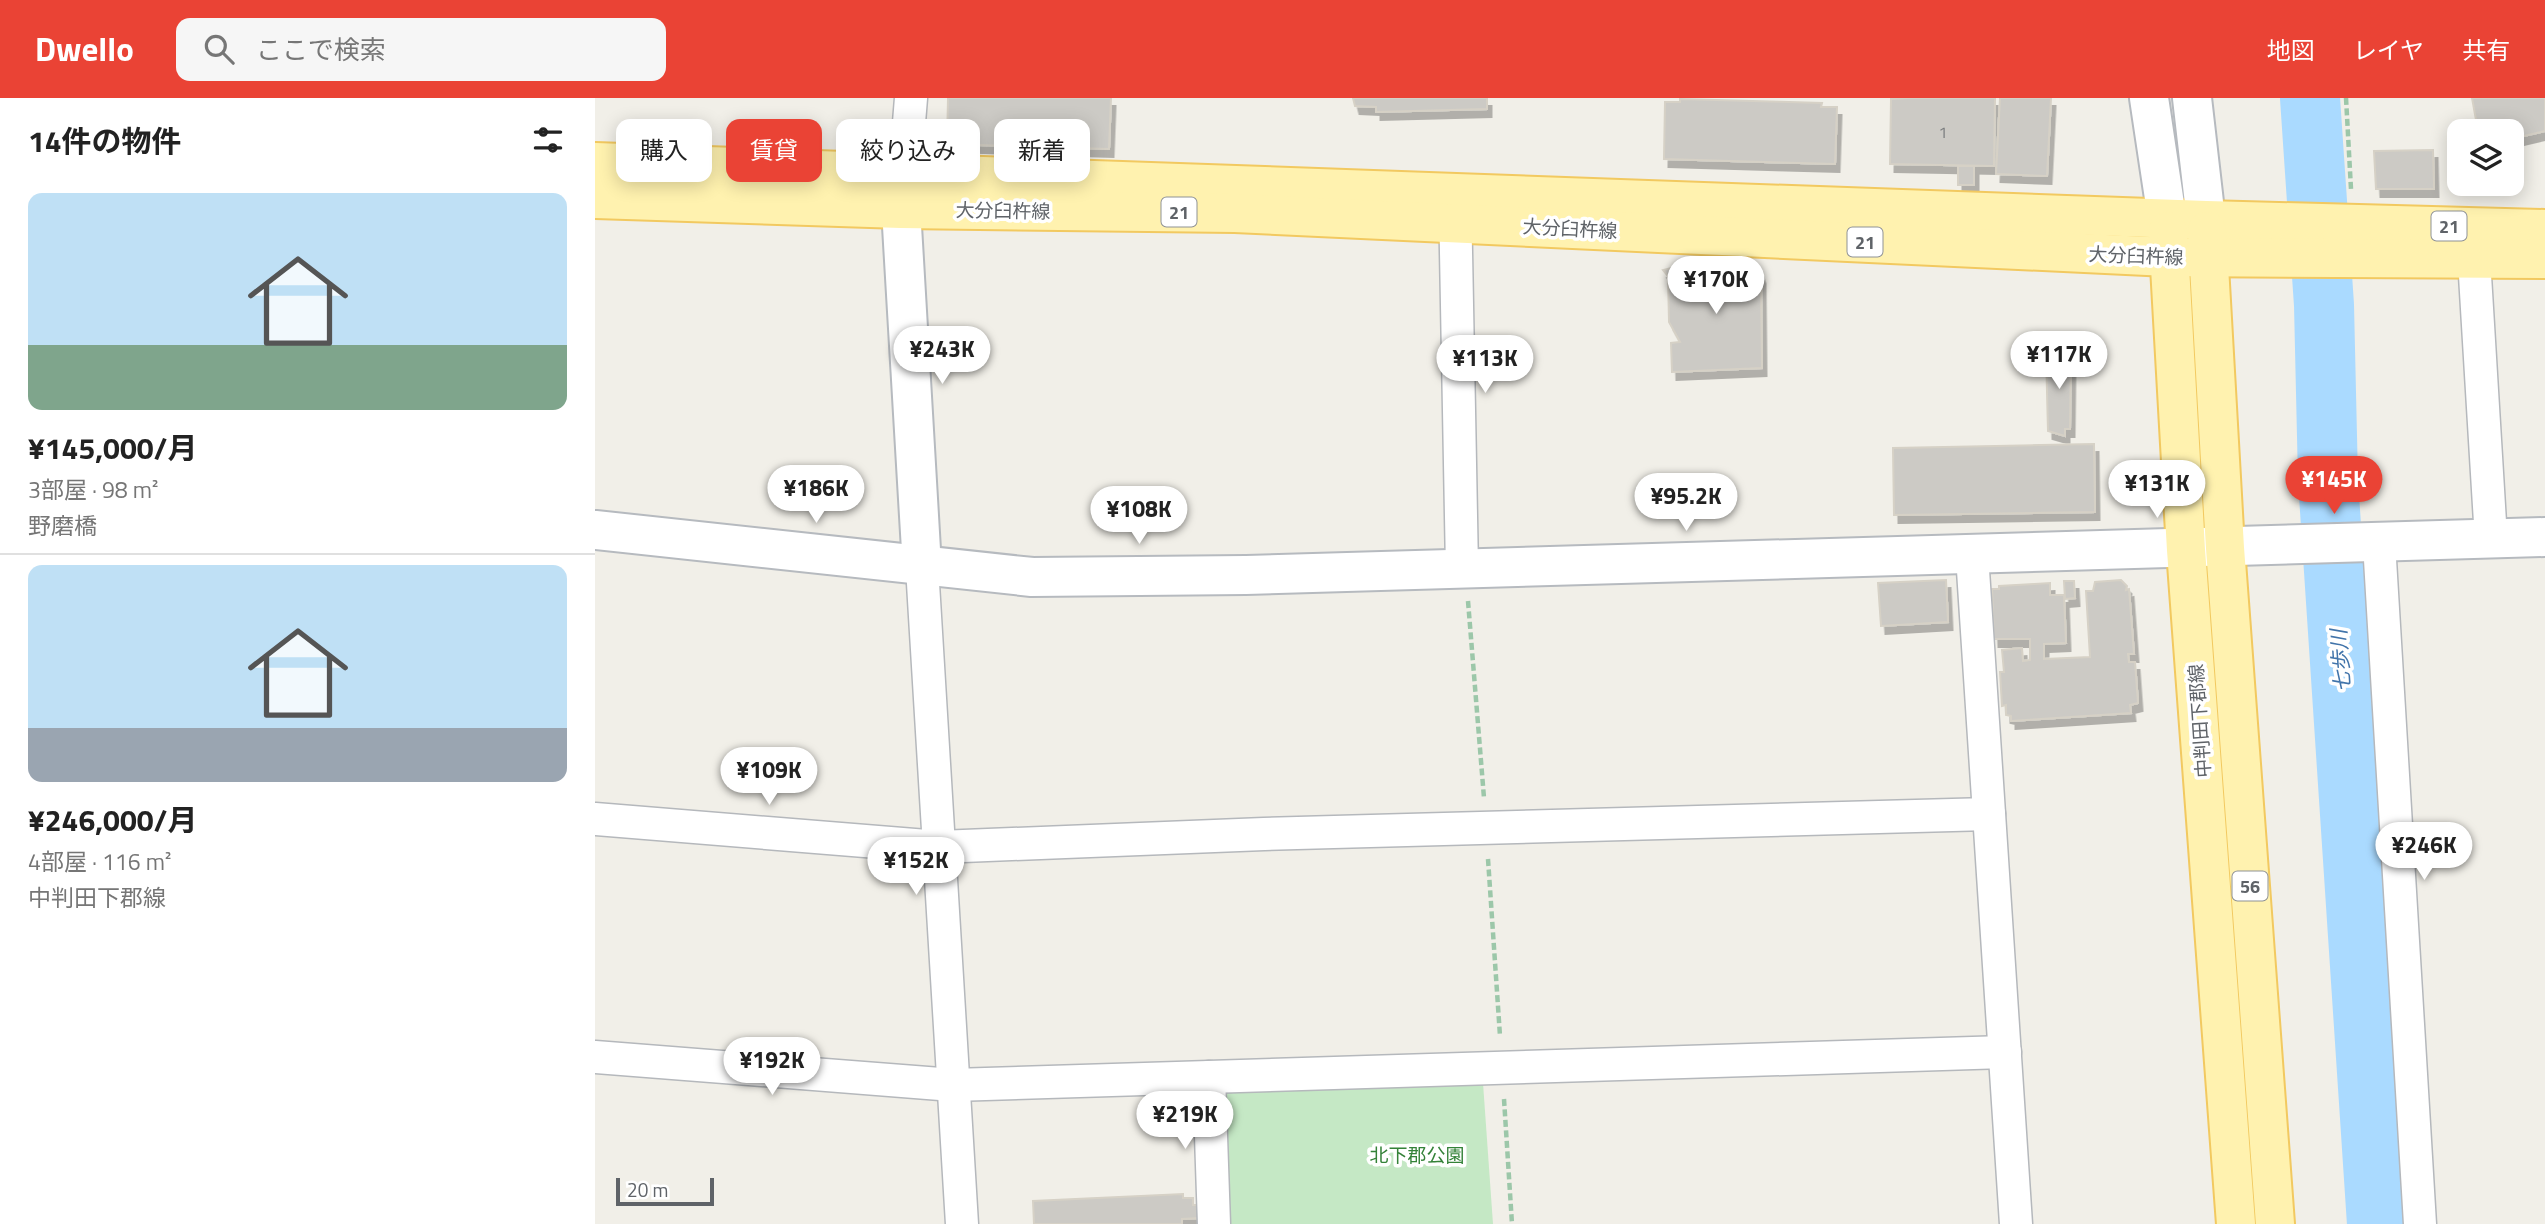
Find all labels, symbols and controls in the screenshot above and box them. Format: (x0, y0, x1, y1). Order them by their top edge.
search box (176, 18, 666, 81)
text: Dwello (35, 24, 134, 74)
icon: search (200, 30, 238, 68)
text: ここで検索 (256, 30, 386, 69)
text: 地図 (2267, 32, 2315, 68)
text: レイヤ (2353, 32, 2424, 68)
text: 共有 (2462, 32, 2510, 68)
text: 14件の物件 (28, 118, 182, 164)
chip: 購入 (616, 119, 712, 182)
chip: 賃貸 (726, 119, 822, 182)
chip: 絞り込み (836, 119, 980, 182)
chip: 新着 (994, 119, 1090, 182)
map controls (2447, 119, 2524, 196)
button: layers (2447, 119, 2524, 196)
house number: 1 (1939, 120, 1947, 144)
icon: filters (529, 121, 567, 159)
street label: 大分臼杵線 (955, 195, 1051, 225)
road number: 21 (1161, 198, 1197, 226)
street label: 大分臼杵線 (1522, 211, 1618, 245)
road number: 21 (2431, 211, 2466, 240)
road number: 21 (1847, 228, 1883, 257)
icon: home (235, 238, 361, 364)
street label: 大分臼杵線 (2088, 239, 2184, 271)
pin: ¥170K (1667, 256, 1765, 316)
text: ¥170K (1683, 261, 1749, 296)
pin: ¥243K (893, 327, 991, 386)
text: ¥243K (909, 331, 975, 366)
pin: ¥117K (2010, 331, 2108, 391)
pin: ¥113K (1436, 336, 1534, 395)
text: ¥117K (2026, 336, 2092, 371)
text: ¥113K (1452, 340, 1518, 375)
text: ¥145,000/月 (28, 425, 197, 471)
pin: ¥145K (2285, 456, 2383, 516)
pin: ¥131K (2108, 460, 2206, 520)
text: ¥145K (2301, 461, 2367, 496)
text: ¥131K (2124, 465, 2190, 500)
pin: ¥186K (767, 466, 865, 525)
text: ¥186K (783, 470, 849, 505)
text: 3部屋 · 98 m² (28, 472, 158, 507)
pin: ¥95.2K (1629, 474, 1743, 533)
text: ¥95.2K (1650, 478, 1722, 513)
pin: ¥108K (1090, 486, 1188, 546)
text: ¥108K (1106, 491, 1172, 526)
text: 野磨橋 (28, 508, 97, 543)
icon: home (235, 610, 361, 736)
water label: 七歩川 (2322, 626, 2358, 694)
street label: 中判田下郡線 (2181, 663, 2217, 779)
pin: ¥109K (720, 748, 818, 807)
text: ¥109K (736, 752, 802, 787)
text: ¥246,000/月 (28, 797, 197, 843)
pin: ¥246K (2375, 822, 2473, 882)
text: ¥246K (2391, 827, 2457, 862)
pin: ¥152K (867, 838, 965, 897)
text: ¥152K (883, 842, 949, 877)
text: 4部屋 · 116 m² (28, 844, 171, 879)
road number: 56 (2233, 872, 2267, 900)
text: 中判田下郡線 (28, 880, 166, 915)
pin: ¥192K (723, 1038, 821, 1097)
text: ¥192K (739, 1042, 805, 1077)
pin: ¥219K (1136, 1091, 1234, 1151)
text: ¥219K (1152, 1096, 1218, 1131)
park label: 北下郡公園 (1369, 1140, 1465, 1169)
scale bar (616, 1175, 714, 1207)
text: 20 m (627, 1175, 668, 1204)

